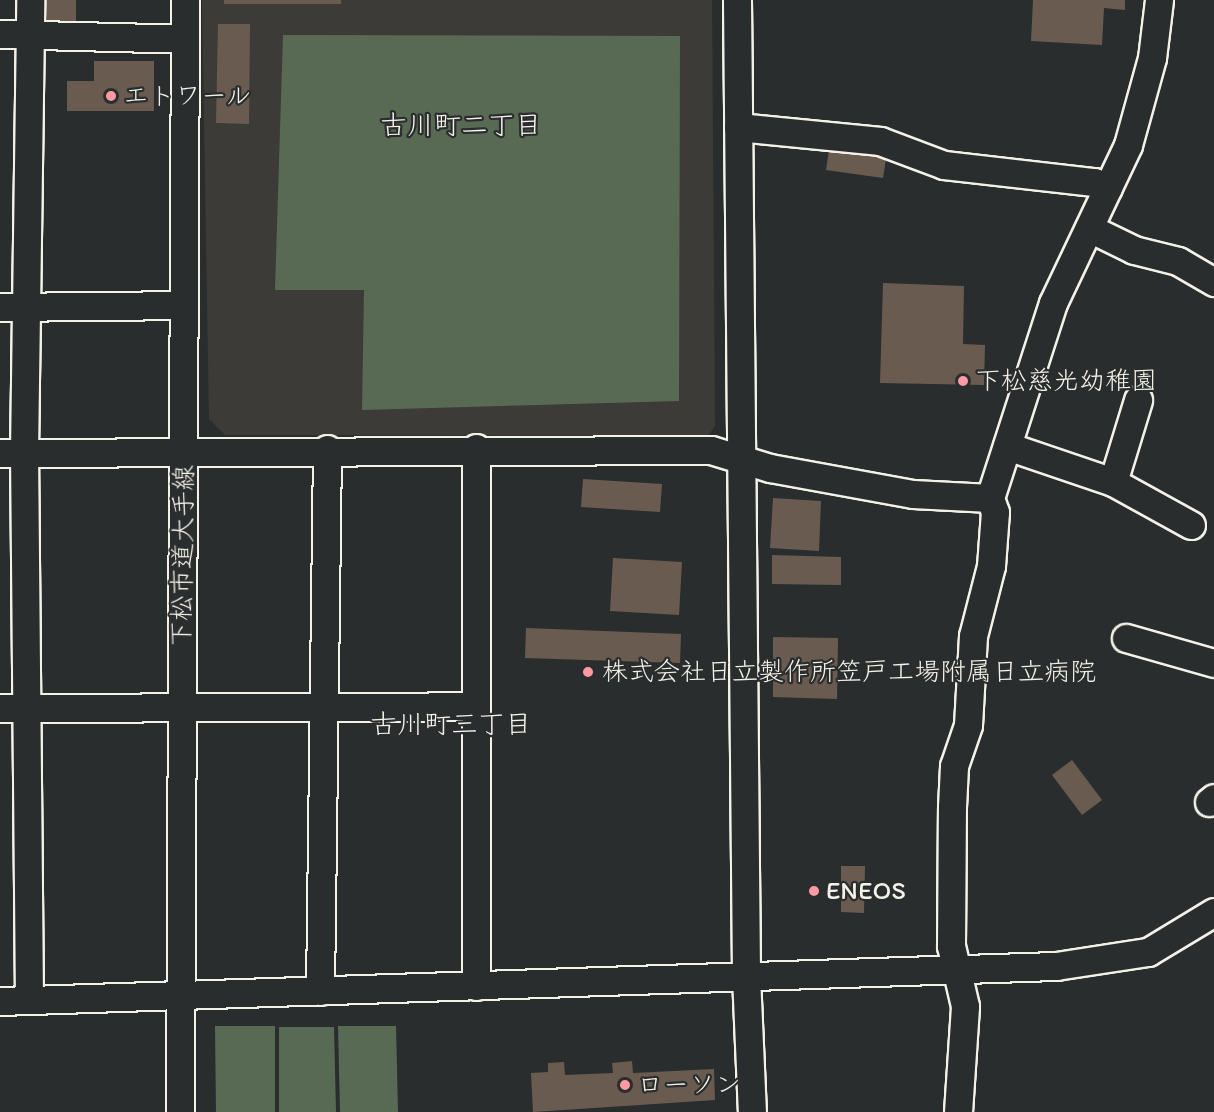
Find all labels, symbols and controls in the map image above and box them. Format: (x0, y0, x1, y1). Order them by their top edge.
place label: エトワール (123, 80, 253, 112)
marker: エトワール (104, 89, 118, 103)
district label: 古川町二丁目 (380, 109, 542, 141)
place label: 下松慈光幼稚園 (975, 365, 1157, 397)
marker: 下松慈光幼稚園 (956, 374, 970, 388)
street label: 下松市道大手線 (166, 465, 200, 647)
place label: 株式会社日立製作所笠戸工場附属日立病院 (602, 656, 1096, 688)
marker: 株式会社日立製作所笠戸工場附属日立病院 (579, 663, 597, 681)
district label: 古川町三丁目 (370, 708, 532, 740)
place label: ENEOS (826, 875, 906, 907)
marker: ENEOS (807, 884, 821, 898)
place label: ローソン (637, 1069, 741, 1101)
marker: ローソン (618, 1078, 632, 1092)

